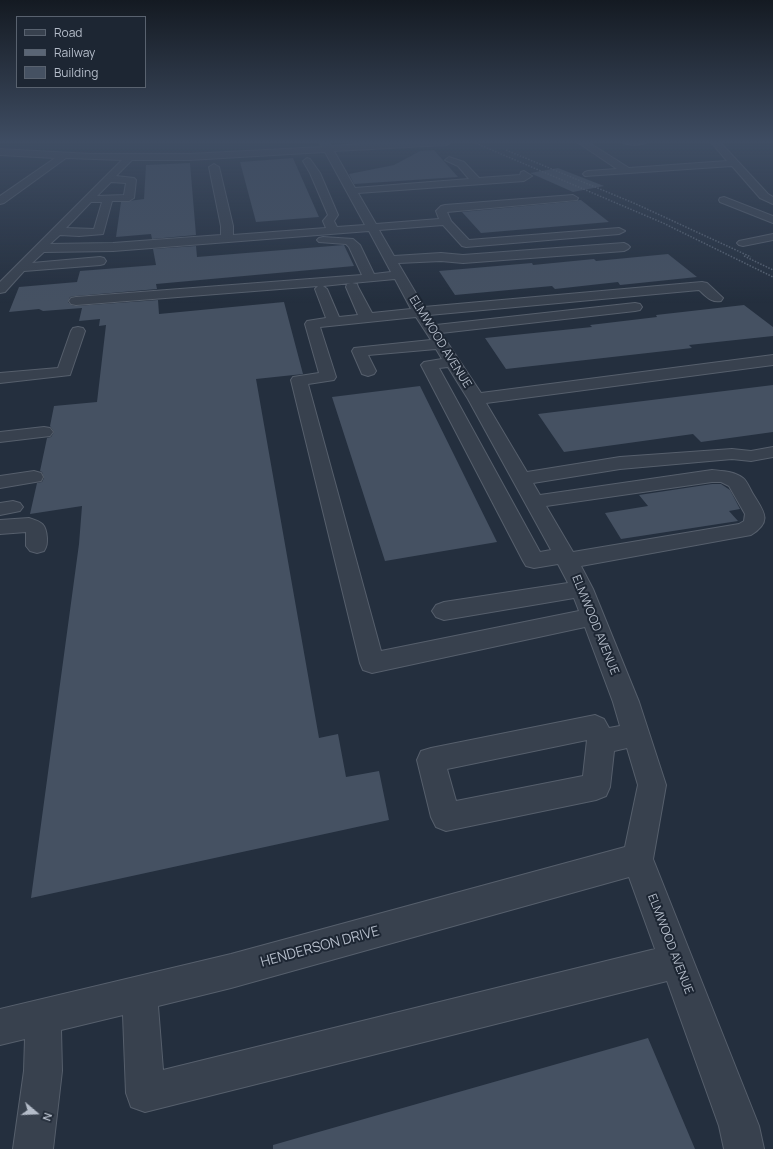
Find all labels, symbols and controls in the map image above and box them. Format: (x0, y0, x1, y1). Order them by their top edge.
legend (16, 16, 146, 88)
text: Road (54, 24, 82, 41)
text: Railway (54, 44, 95, 61)
text: Building (54, 64, 98, 81)
street label: ELMWOOD AVENUE (406, 293, 474, 391)
street label: ELMWOOD AVENUE (568, 573, 622, 677)
street label: ELMWOOD AVENUE (644, 892, 696, 996)
street label: HENDERSON DRIVE (259, 923, 381, 971)
north arrow (16, 1093, 56, 1133)
text: N (39, 1111, 56, 1123)

